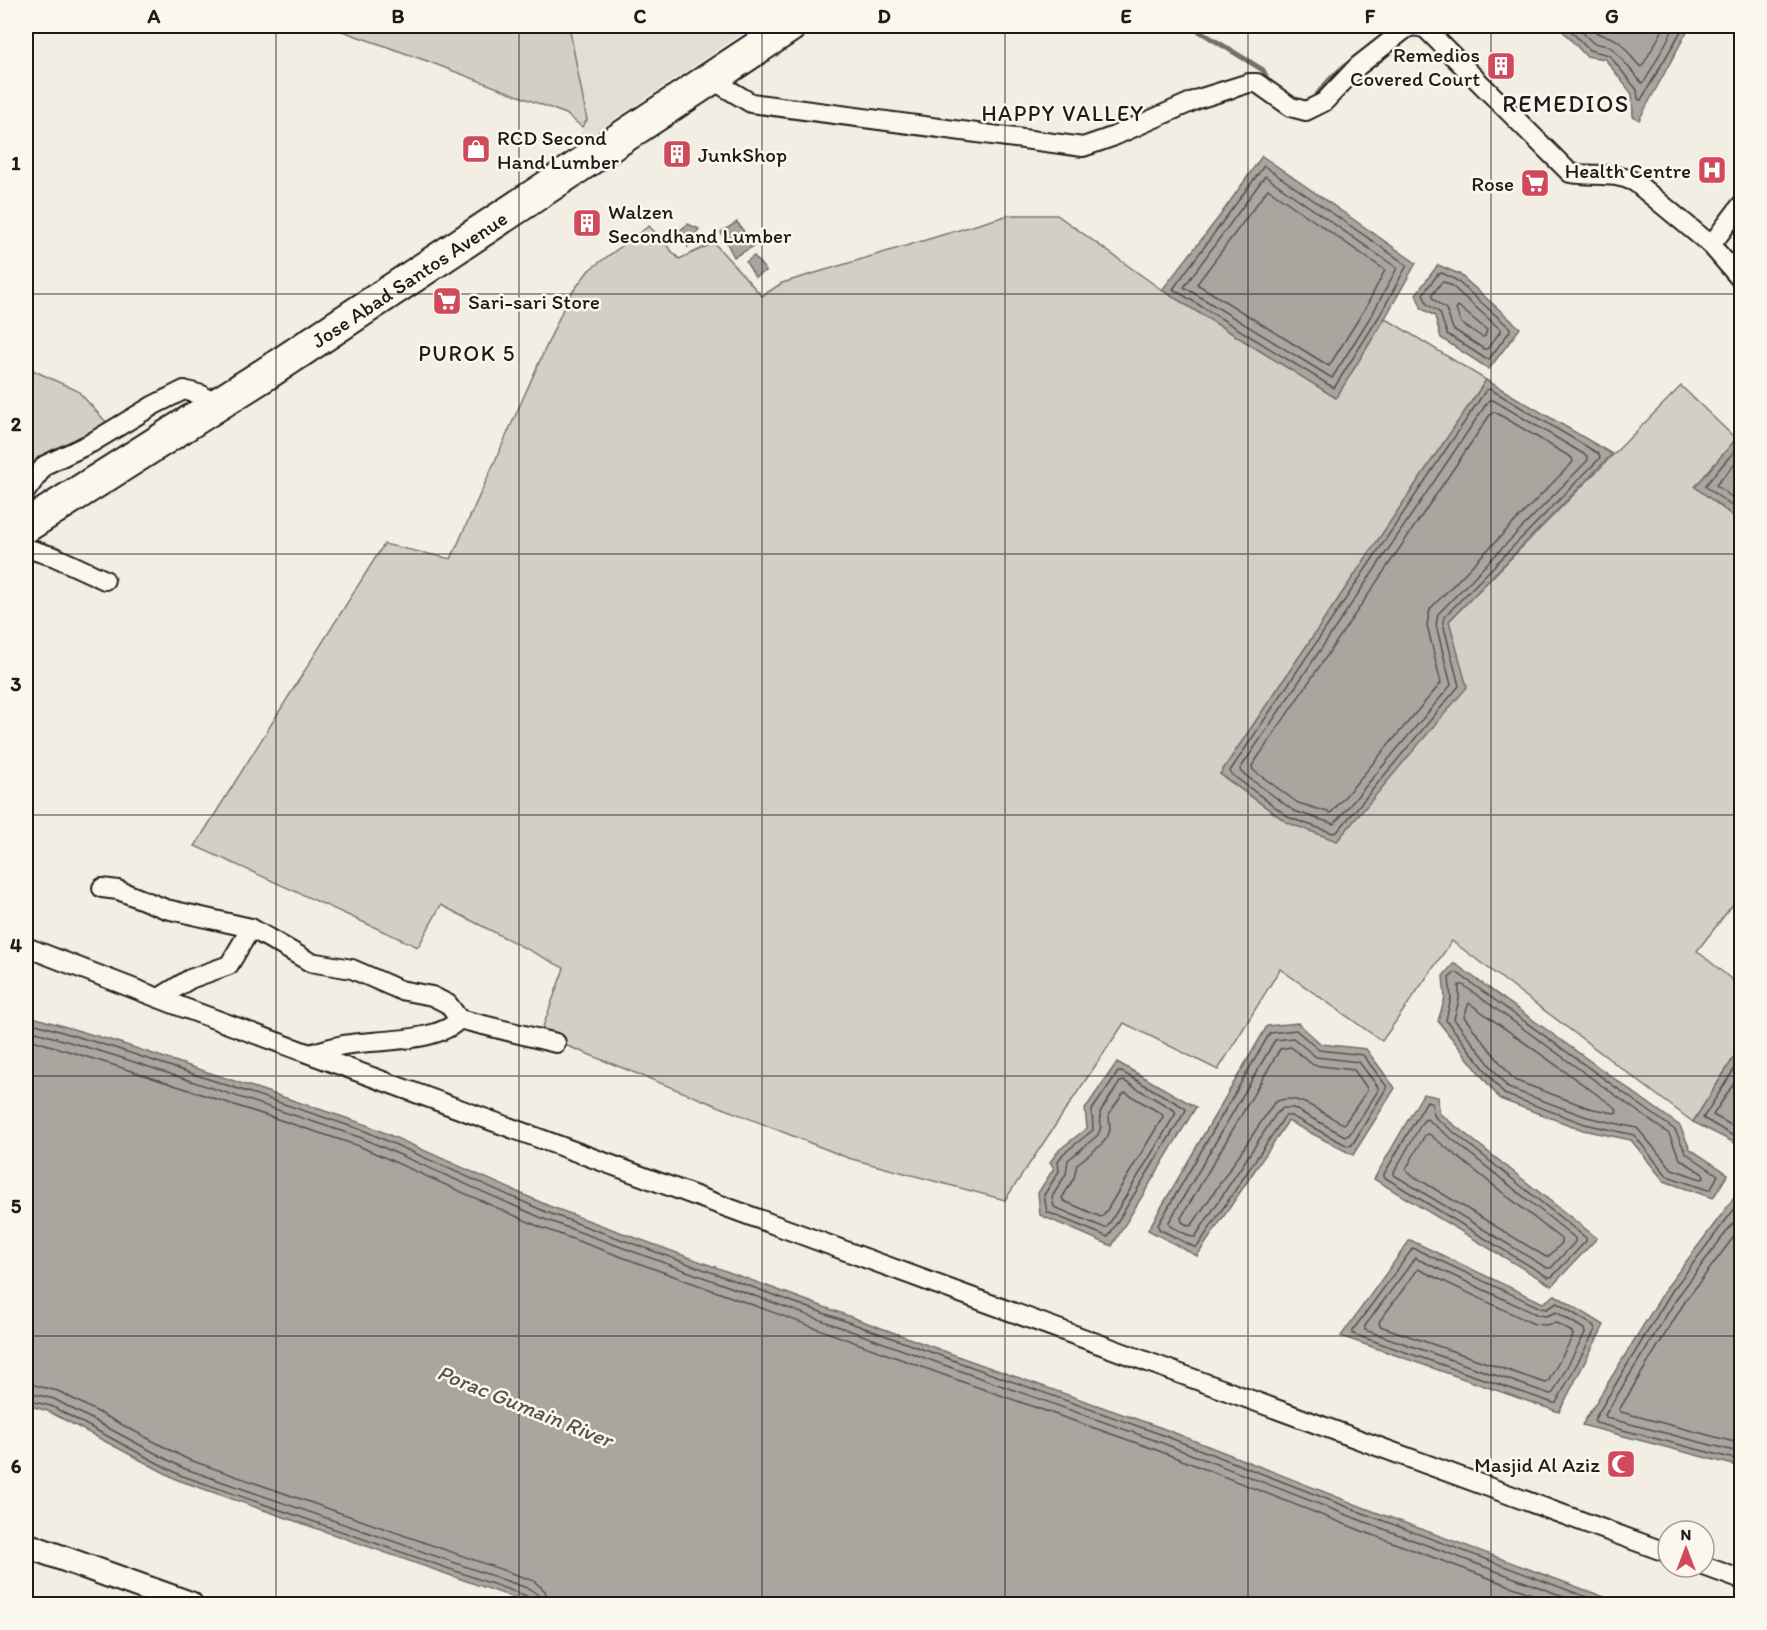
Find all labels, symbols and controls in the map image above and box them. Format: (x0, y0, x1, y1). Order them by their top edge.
text: A (147, 4, 161, 28)
text: B (392, 4, 405, 28)
text: C (634, 4, 647, 28)
text: D (877, 4, 891, 28)
text: E (1120, 4, 1132, 28)
text: F (1365, 4, 1376, 28)
text: G (1605, 4, 1619, 28)
place label: Remedios Covered Court (1350, 42, 1480, 91)
building icon: Remedios Covered Court (1485, 50, 1517, 82)
district label: REMEDIOS (1502, 89, 1630, 118)
district label: HAPPY VALLEY (981, 100, 1145, 127)
place label: RCD Second Hand Lumber (497, 125, 619, 174)
shop icon: RCD Second Hand Lumber (460, 133, 492, 165)
building icon: JunkShop (661, 138, 693, 170)
place label: JunkShop (698, 142, 787, 167)
text: 1 (11, 151, 21, 175)
hospital icon: Health Centre (1696, 154, 1728, 186)
place label: Health Centre (1565, 158, 1691, 183)
supermarket icon: Rose (1519, 167, 1551, 199)
place label: Rose (1471, 171, 1514, 196)
place label: Walzen Secondhand Lumber (608, 199, 792, 248)
street label: Jose Abad Santos Avenue (307, 205, 512, 353)
building icon: Walzen Secondhand Lumber (571, 207, 603, 239)
supermarket icon: Sari-sari Store (431, 285, 463, 317)
place label: Sari-sari Store (468, 289, 600, 314)
district label: PUROK 5 (418, 340, 516, 367)
text: 2 (11, 412, 22, 436)
text: 3 (11, 672, 22, 696)
text: 4 (10, 933, 22, 957)
text: 5 (11, 1194, 22, 1218)
water label: Porac Gumain River (434, 1359, 619, 1454)
mosque icon: Masjid Al Aziz (1605, 1448, 1637, 1480)
place label: Masjid Al Aziz (1474, 1452, 1600, 1477)
text: 6 (11, 1454, 22, 1478)
north arrow (1656, 1519, 1716, 1579)
text: N (1681, 1525, 1691, 1544)

